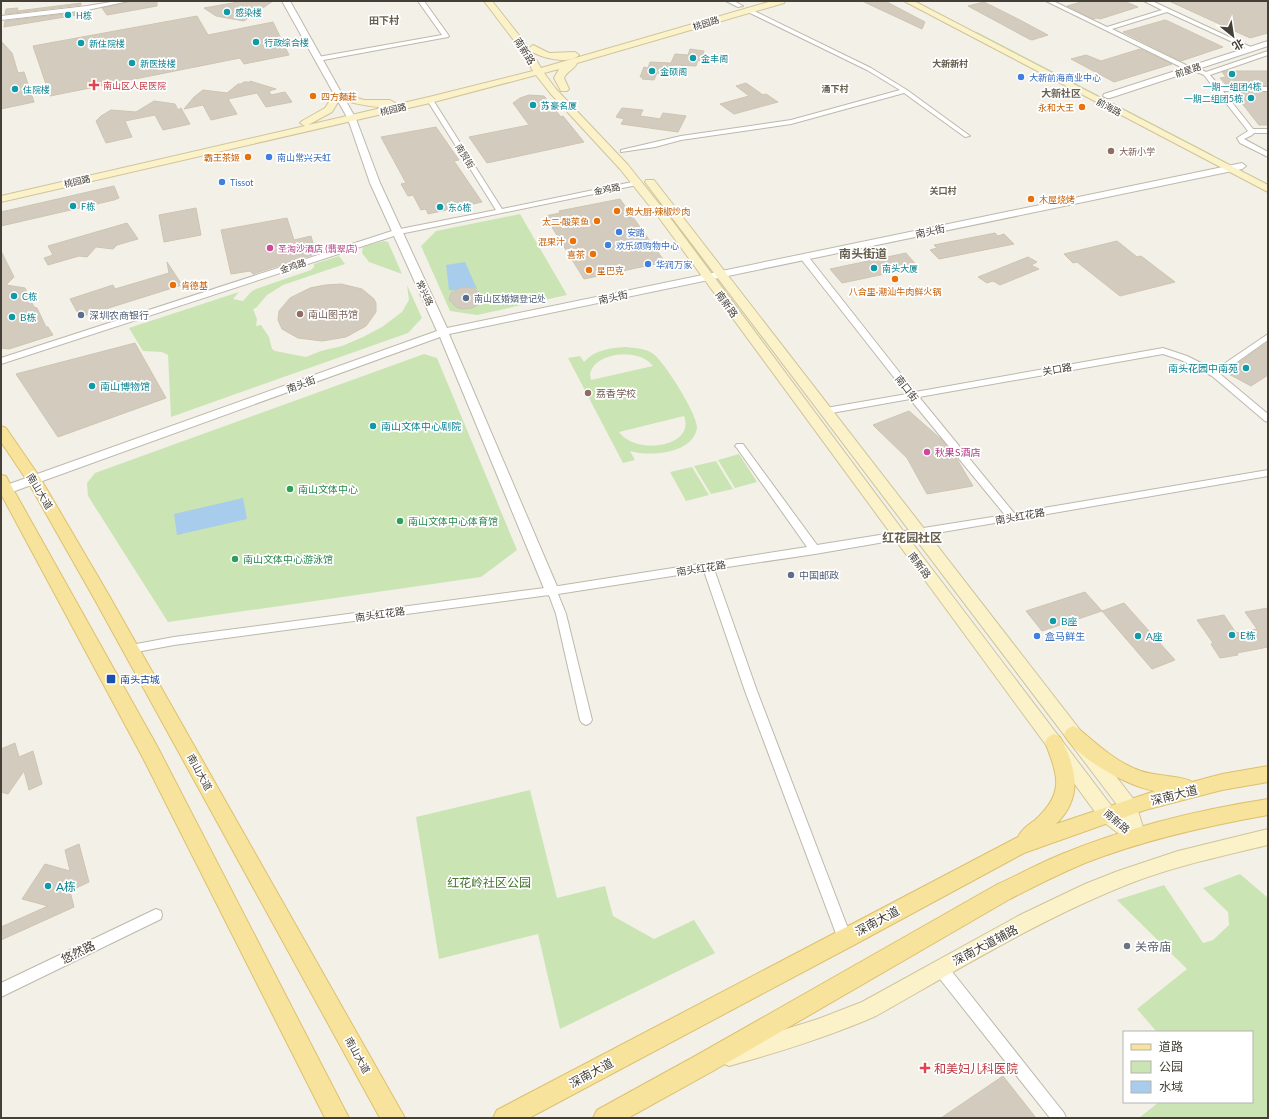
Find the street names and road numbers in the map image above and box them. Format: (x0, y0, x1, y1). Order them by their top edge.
street label: 桃园路 (691, 14, 721, 32)
street label: 南新路 (512, 35, 538, 67)
street label: 前星路 (1173, 61, 1203, 79)
street label: 前海路 (1094, 96, 1124, 118)
street label: 桃园路 (379, 101, 407, 117)
street label: 南贸街 (453, 142, 477, 170)
street label: 桃园路 (63, 173, 91, 189)
street label: 金鸡路 (593, 181, 621, 197)
street label: 南头街 (914, 222, 946, 240)
street label: 金鸡路 (278, 257, 308, 275)
street label: 常兴路 (414, 278, 436, 308)
street label: 南头街 (597, 288, 629, 306)
street label: 南新路 (713, 288, 741, 320)
street label: 关口路 (1041, 360, 1073, 378)
street label: 南口街 (893, 372, 921, 404)
street label: 南头街 (285, 373, 317, 395)
street label: 南山大道 (25, 471, 55, 511)
street label: 南头红花路 (994, 506, 1046, 526)
street label: 南新路 (906, 549, 934, 581)
street label: 南头红花路 (675, 558, 727, 578)
street label: 南头红花路 (354, 605, 406, 623)
street label: 南山大道 (185, 752, 215, 792)
street label: 深南大道 (1149, 782, 1199, 808)
street label: 南新路 (1102, 807, 1132, 835)
street label: 深南大道 (852, 903, 902, 939)
street label: 深南大道辅路 (950, 921, 1020, 969)
street label: 悠然路 (59, 937, 97, 967)
street label: 南山大道 (343, 1035, 373, 1075)
street label: 深南大道 (566, 1055, 616, 1091)

